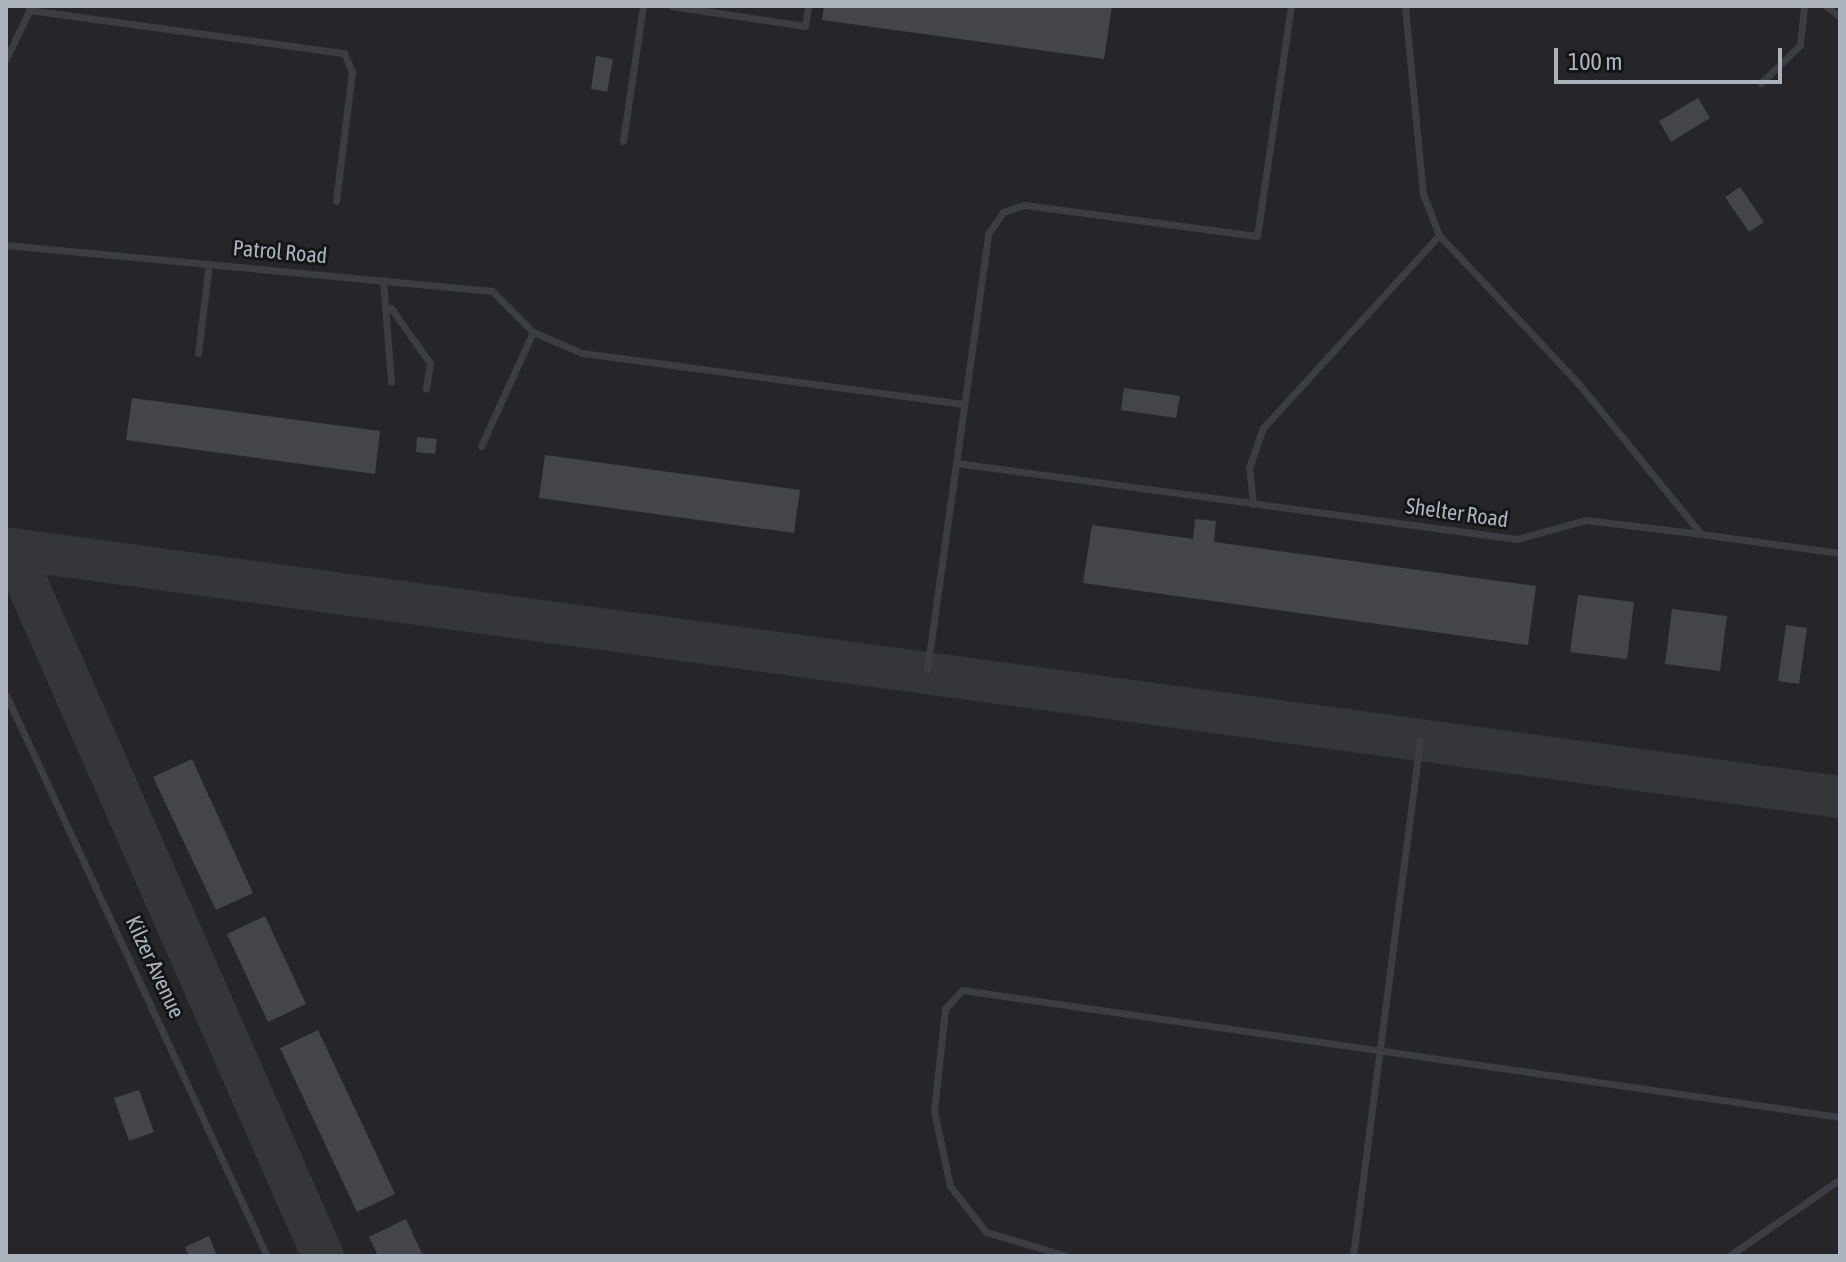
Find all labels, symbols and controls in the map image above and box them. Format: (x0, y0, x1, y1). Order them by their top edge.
scale bar (1558, 32, 1786, 82)
text: 100 m (1568, 48, 1622, 75)
street label: Patrol Road (232, 235, 328, 269)
street label: Shelter Road (1404, 493, 1510, 533)
street label: Kilzer Avenue (120, 912, 190, 1022)

